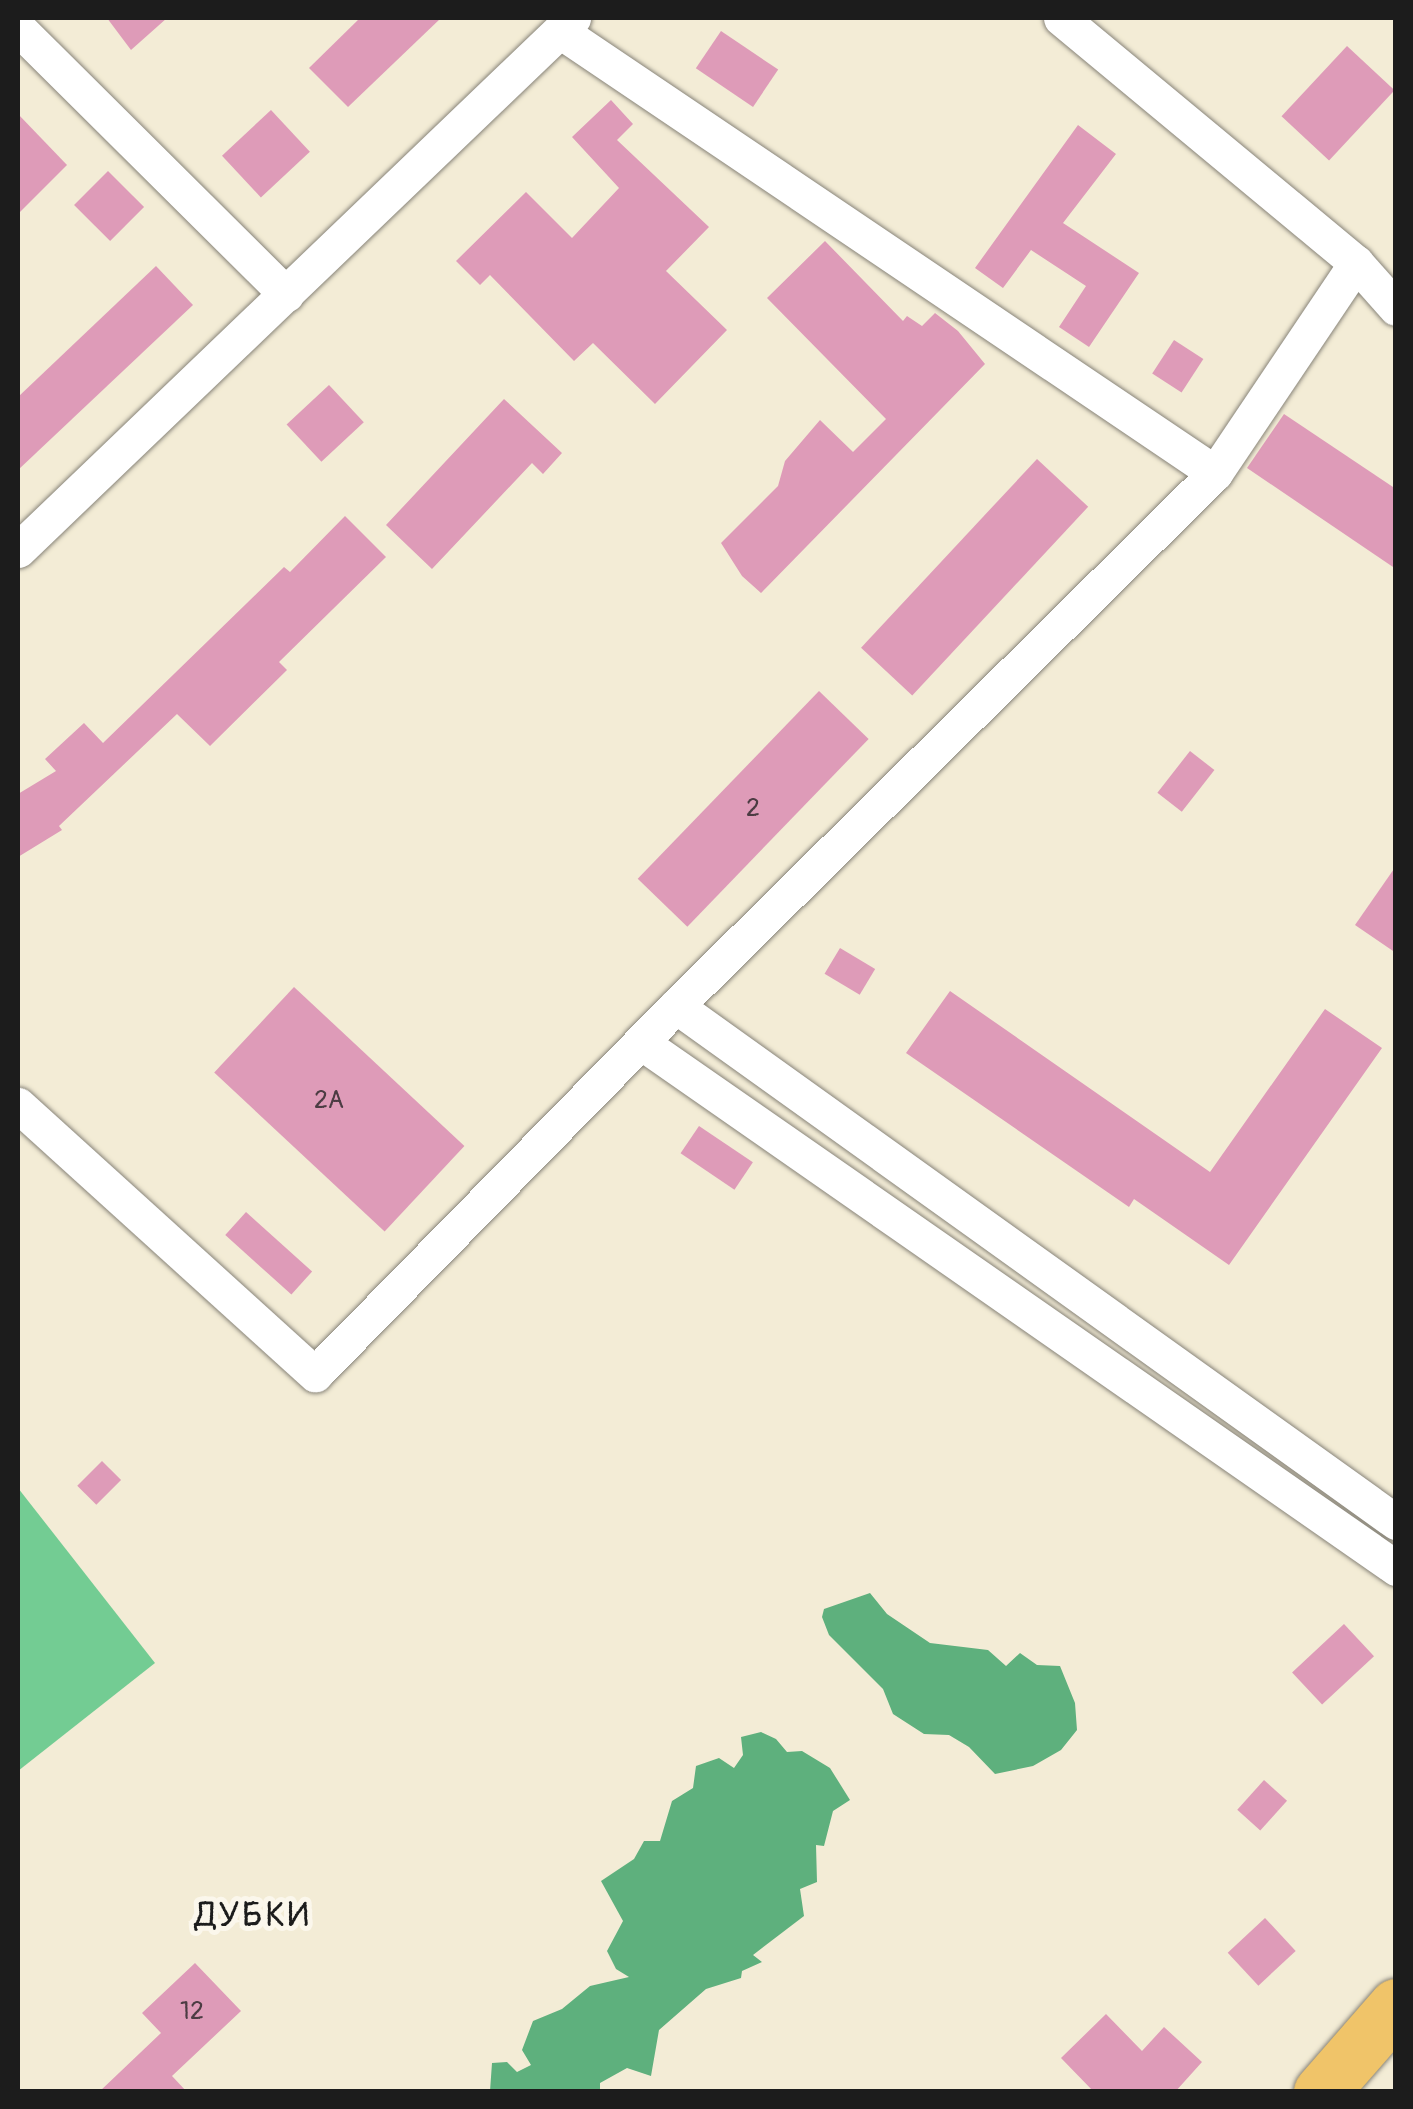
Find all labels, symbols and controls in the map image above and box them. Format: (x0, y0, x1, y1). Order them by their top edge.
house number: 2 (746, 794, 760, 824)
house number: 2А (314, 1086, 344, 1116)
district label: ДУБКИ (195, 1894, 311, 1936)
house number: 12 (180, 1997, 204, 2027)

